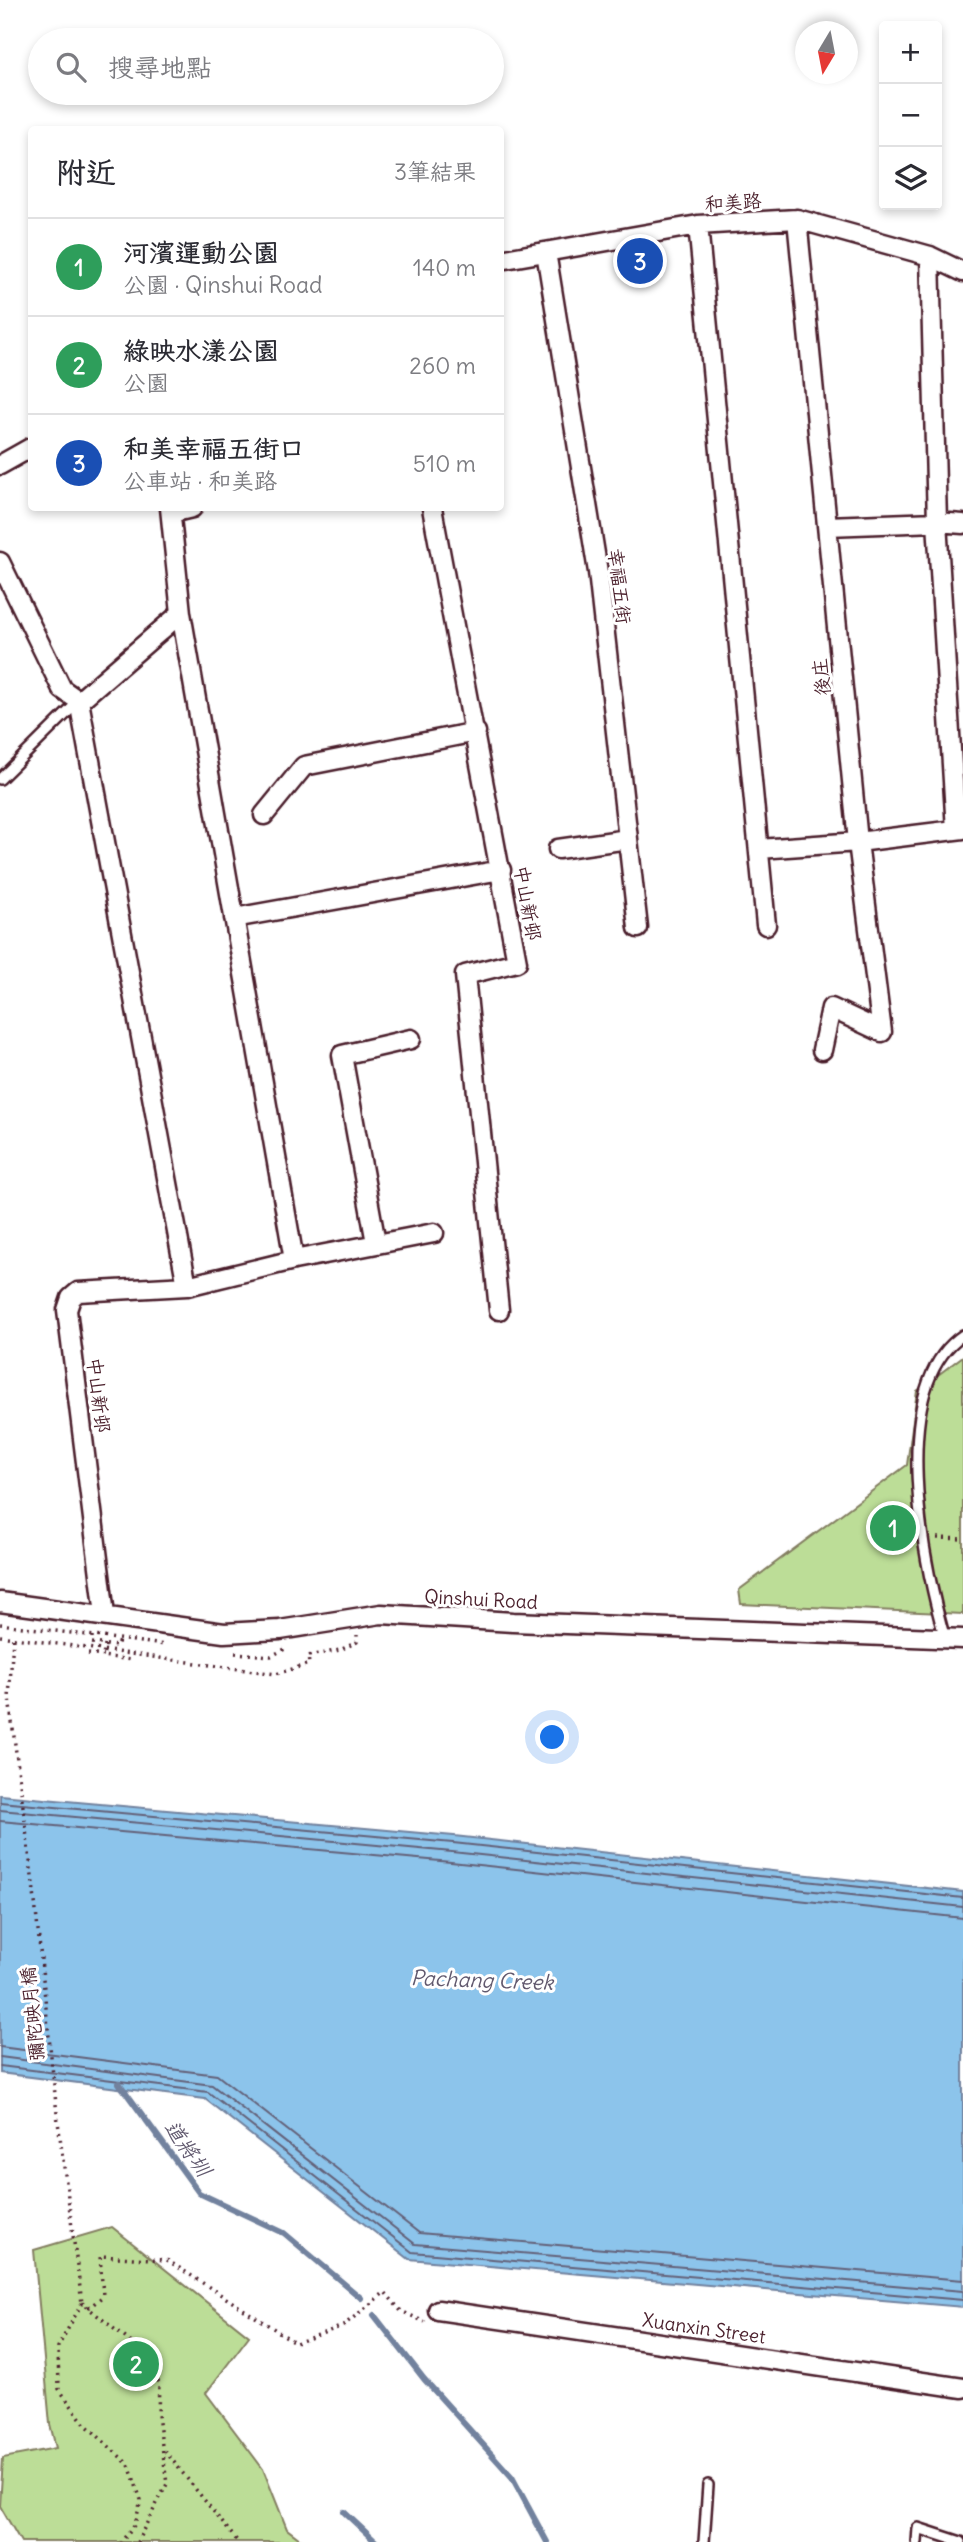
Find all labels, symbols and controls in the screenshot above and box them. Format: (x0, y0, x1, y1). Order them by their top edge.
north arrow (795, 21, 858, 84)
map controls (879, 21, 942, 210)
button: + (879, 21, 942, 84)
search box (28, 28, 504, 105)
icon: search (52, 48, 90, 86)
text: 搜尋地點 (108, 51, 212, 84)
button: − (879, 84, 942, 147)
button: layers (879, 147, 942, 210)
text: 附近 (56, 153, 116, 191)
text: 3筆結果 (394, 157, 476, 186)
street label: 和美路 (704, 188, 762, 216)
pin: 3 (617, 235, 663, 287)
text: 河濱運動公園 (123, 236, 279, 269)
text: 1 (74, 253, 84, 282)
text: 140 m (413, 253, 476, 282)
text: 公園 · Qinshui Road (123, 270, 322, 299)
text: 綠映水漾公園 (123, 334, 279, 367)
text: 2 (73, 351, 85, 380)
text: 260 m (409, 351, 476, 380)
text: 公園 (123, 368, 169, 397)
text: 和美幸福五街口 (123, 432, 305, 465)
text: 3 (72, 449, 86, 478)
text: 510 m (413, 449, 476, 478)
text: 公車站 · 和美路 (123, 466, 277, 495)
street label: 幸福五街 (603, 547, 637, 625)
street label: 後庄 (807, 657, 835, 697)
street label: 中山新邨 (510, 863, 546, 943)
street label: 中山新邨 (82, 1356, 116, 1434)
pin: 1 (870, 1502, 916, 1554)
street label: Qinshui Road (424, 1584, 538, 1614)
your location (535, 1720, 569, 1754)
water label: Pachang Creek (410, 1964, 555, 1996)
street label: 彌陀映月橋 (15, 1965, 49, 2063)
water label: 道將圳 (159, 2115, 219, 2183)
street label: Xuanxin Street (641, 2307, 767, 2349)
pin: 2 (113, 2338, 159, 2390)

